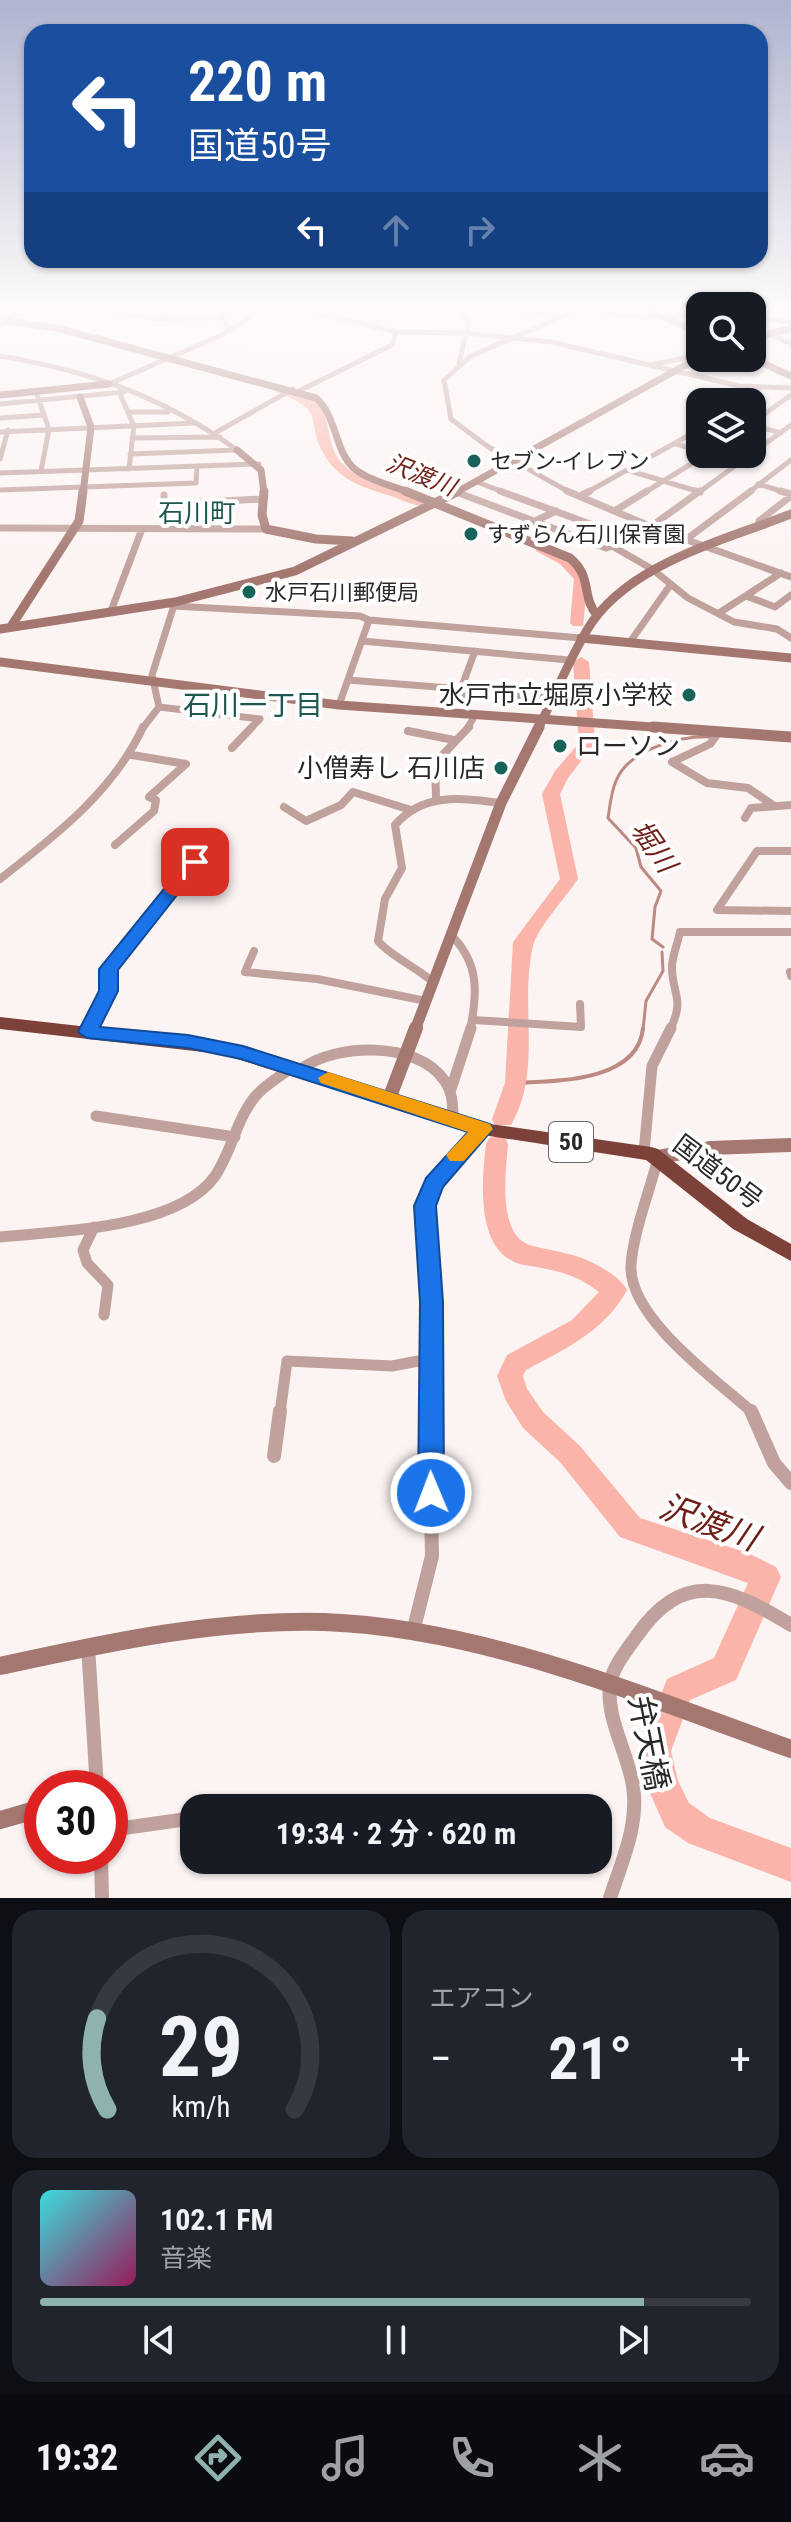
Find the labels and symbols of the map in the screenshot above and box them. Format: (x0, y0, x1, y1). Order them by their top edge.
water label: 沢渡川 (382, 449, 462, 503)
place label: セブン-イレブン (490, 449, 649, 474)
marker: セブン-イレブン (465, 452, 483, 470)
district label: 石川町 (158, 498, 236, 528)
place label: すずらん石川保育園 (487, 522, 685, 547)
marker: すずらん石川保育園 (462, 525, 480, 543)
place label: 水戸石川郵便局 (265, 580, 419, 605)
marker: 水戸石川郵便局 (240, 583, 258, 601)
place label: 水戸市立堀原小学校 (439, 680, 673, 710)
marker: 水戸市立堀原小学校 (680, 686, 698, 704)
district label: 石川一丁目 (183, 689, 323, 722)
place label: ローソン (576, 731, 680, 761)
marker: ローソン (551, 737, 569, 755)
place label: 小僧寿し 石川店 (297, 753, 485, 783)
marker: 小僧寿し 石川店 (492, 759, 510, 777)
water label: 堀川 (624, 814, 685, 881)
pin (161, 828, 229, 896)
road number: 50 (549, 1122, 593, 1162)
street label: 国道50号 (668, 1129, 768, 1215)
position arrow (389, 1451, 473, 1535)
water label: 沢渡川 (654, 1486, 767, 1559)
street label: 弁天橋 (621, 1692, 677, 1794)
speed limit sign: 30 (24, 1770, 128, 1874)

